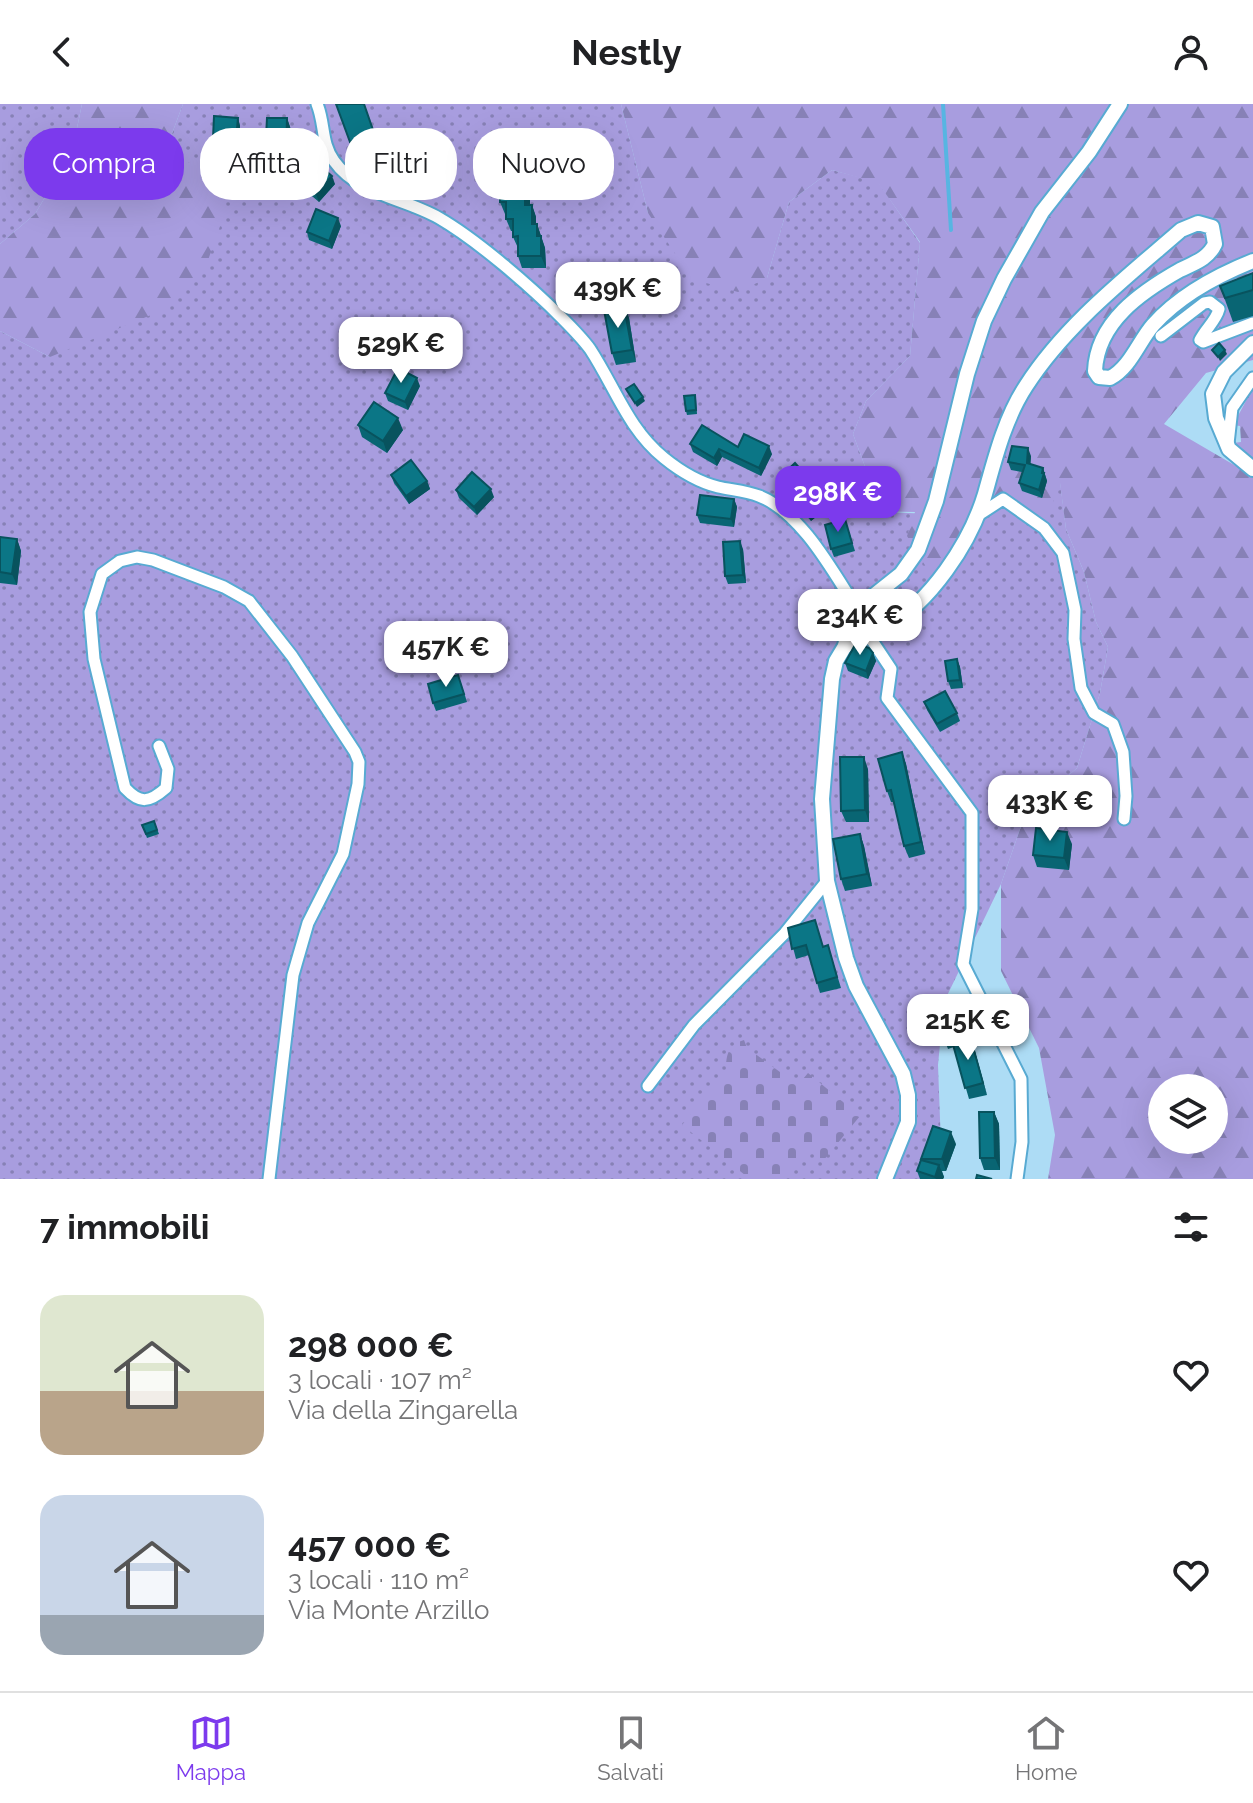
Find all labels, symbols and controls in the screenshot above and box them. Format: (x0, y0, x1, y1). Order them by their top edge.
icon: back (40, 30, 84, 74)
icon: person (1169, 30, 1213, 74)
text: Nestly (571, 31, 682, 73)
chip: Compra (24, 128, 184, 200)
chip: Affitta (200, 128, 329, 200)
chip: Filtri (345, 128, 457, 200)
chip: Nuovo (473, 128, 614, 200)
pin: 439K € (553, 262, 683, 330)
text: 439K € (574, 273, 662, 303)
pin: 529K € (336, 317, 466, 385)
text: 529K € (357, 328, 445, 358)
pin: 298K € (773, 466, 903, 534)
text: 298K € (793, 477, 883, 507)
pin: 234K € (795, 589, 925, 657)
text: 234K € (816, 600, 904, 630)
pin: 457K € (381, 621, 511, 689)
text: 457K € (402, 632, 490, 662)
pin: 433K € (985, 775, 1115, 843)
text: 433K € (1006, 786, 1094, 816)
pin: 215K € (903, 994, 1033, 1062)
text: 215K € (925, 1005, 1011, 1035)
map controls (1148, 1074, 1228, 1154)
button: layers (1148, 1074, 1228, 1154)
icon: filters (1169, 1205, 1213, 1249)
text: 7 immobili (40, 1207, 210, 1247)
text: 298 000 € (288, 1325, 454, 1365)
icon: home (104, 1327, 200, 1423)
icon: heart (1169, 1353, 1213, 1397)
text: 3 locali · 107 m² (288, 1365, 472, 1395)
text: Via della Zingarella (288, 1395, 518, 1425)
text: 457 000 € (288, 1525, 451, 1565)
icon: home (104, 1527, 200, 1623)
icon: heart (1169, 1553, 1213, 1597)
text: 3 locali · 110 m² (288, 1565, 469, 1595)
text: Via Monte Arzillo (288, 1595, 490, 1625)
tab: Mappa (176, 1711, 246, 1785)
tab: Salvati (597, 1711, 664, 1785)
tab: Home (1015, 1711, 1077, 1785)

